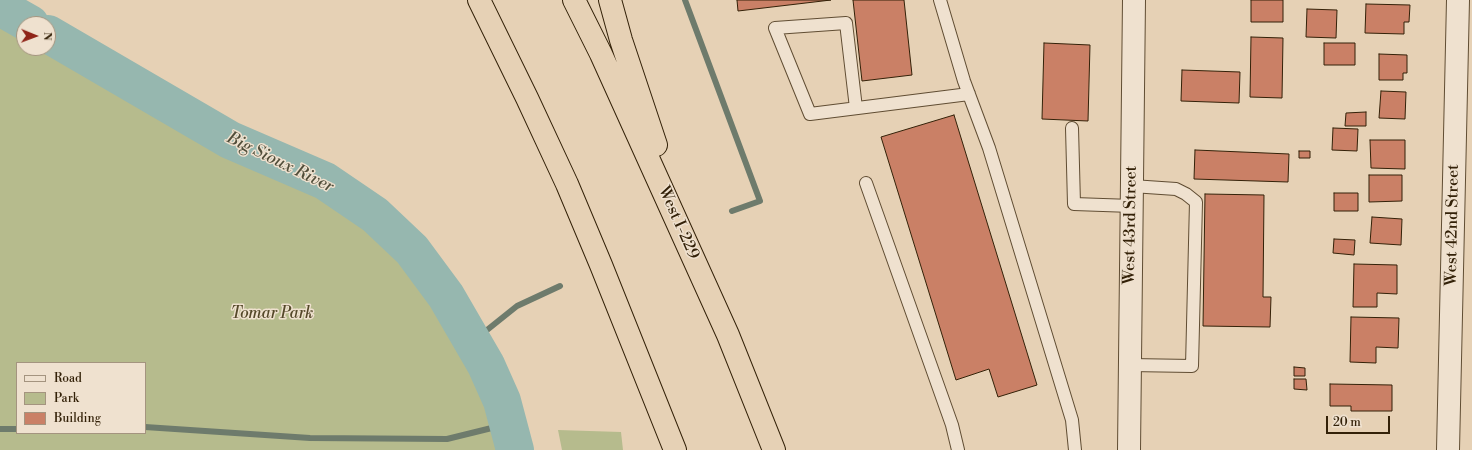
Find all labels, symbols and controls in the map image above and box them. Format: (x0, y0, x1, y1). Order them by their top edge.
north arrow (16, 16, 56, 56)
text: N (40, 32, 54, 41)
water label: Big Sioux River (223, 128, 337, 198)
street label: West 42nd Street (1442, 164, 1464, 286)
street label: West 43rd Street (1120, 166, 1142, 284)
street label: West I-229 (653, 183, 703, 263)
park label: Tomar Park (231, 304, 313, 324)
legend (16, 362, 146, 434)
text: Road (54, 371, 82, 386)
text: Park (54, 391, 79, 406)
scale bar (1328, 408, 1392, 434)
text: Building (54, 411, 101, 426)
text: 20 m (1333, 415, 1361, 430)

